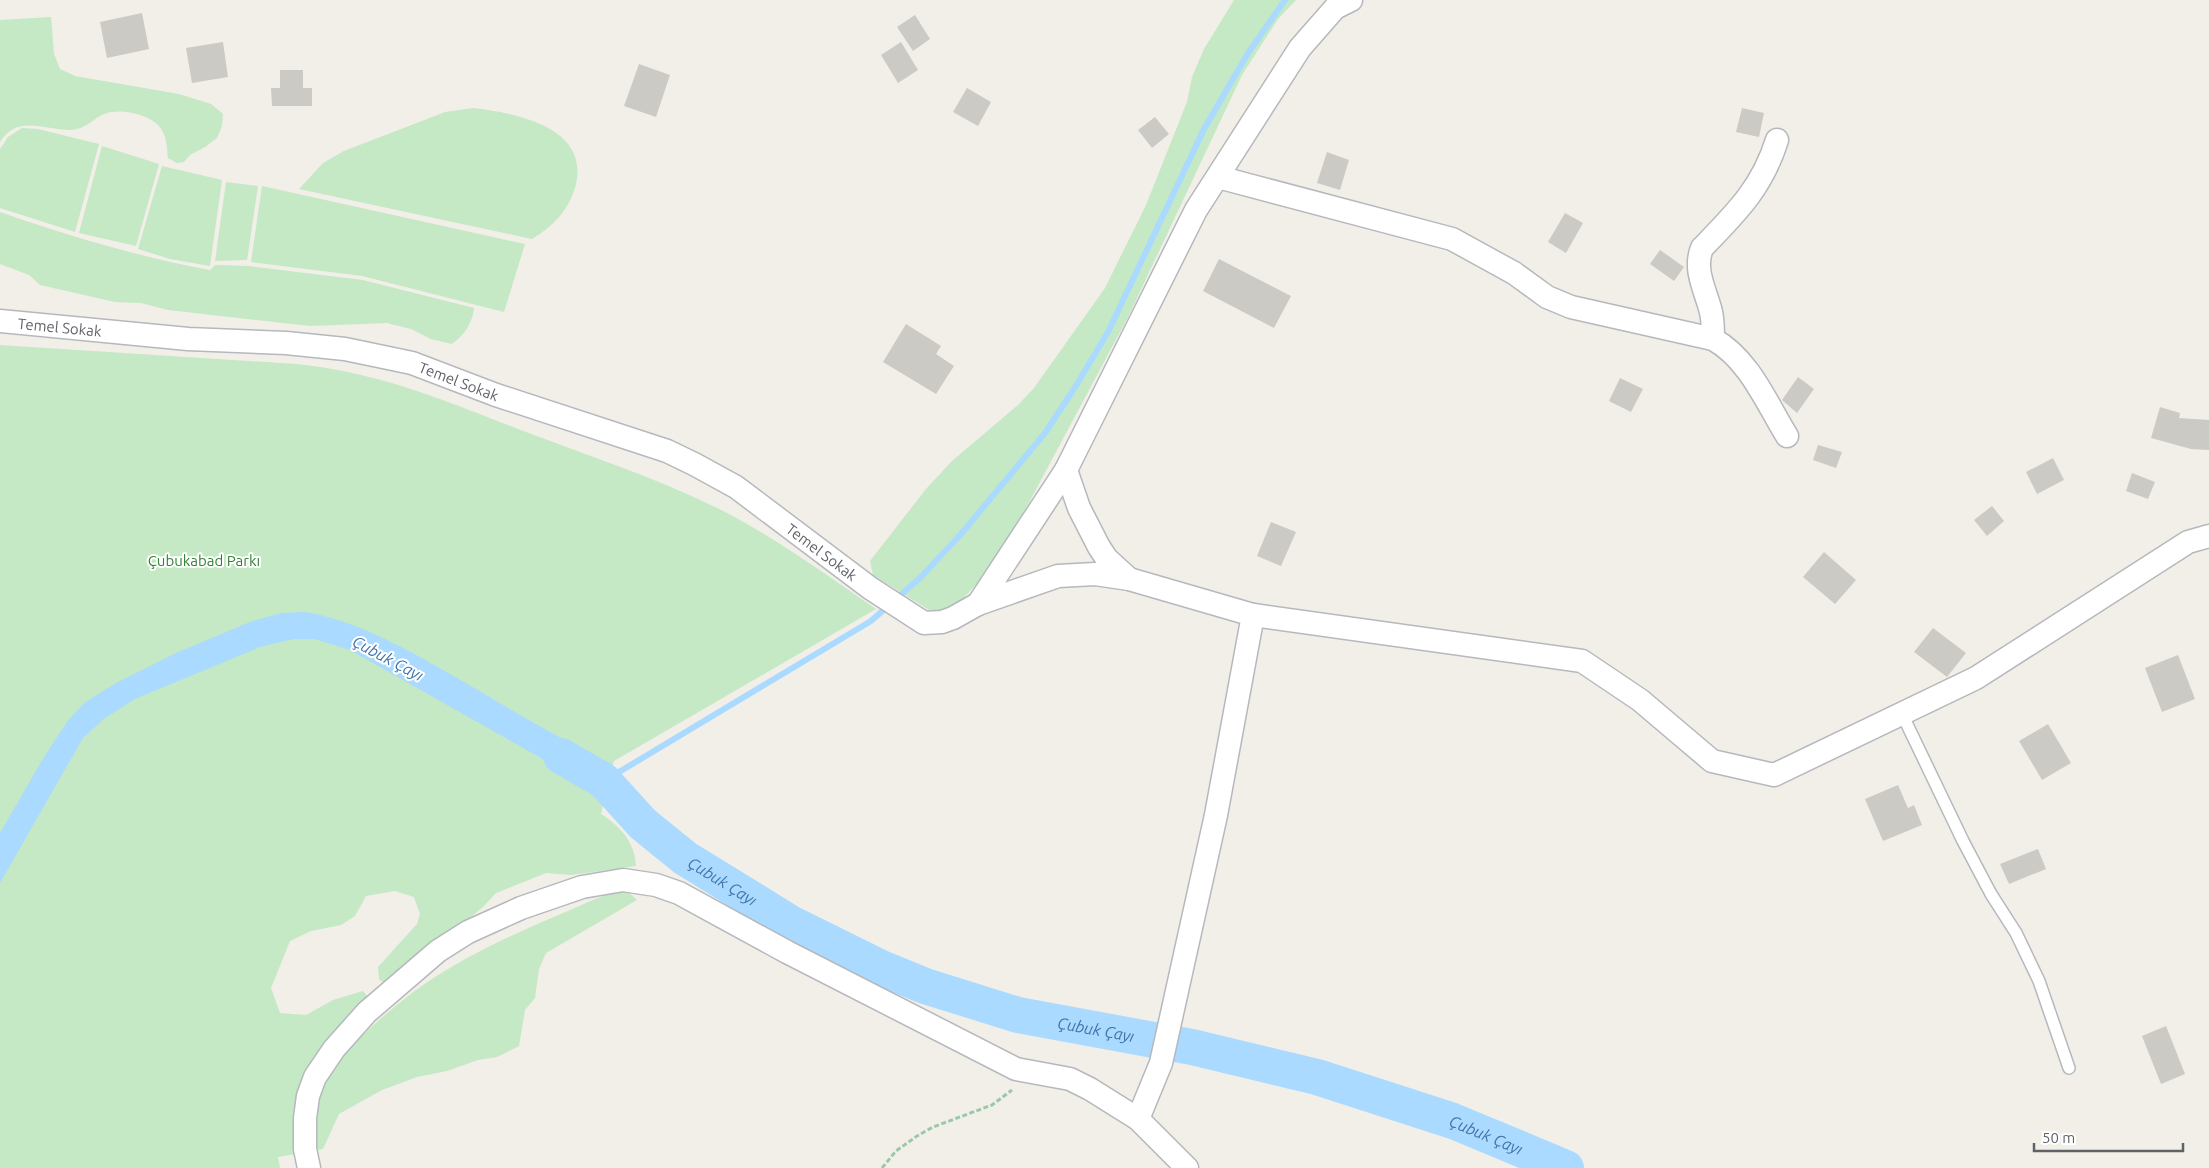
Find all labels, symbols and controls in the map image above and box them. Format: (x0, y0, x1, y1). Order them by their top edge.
street label: Temel Sokak (17, 314, 103, 339)
street label: Temel Sokak (417, 358, 502, 404)
street label: Temel Sokak (783, 520, 861, 584)
park label: Çubukabad Parkı (148, 552, 260, 569)
water label: Çubuk Çayı (349, 632, 427, 684)
water label: Çubuk Çayı (685, 853, 760, 909)
water label: Çubuk Çayı (1056, 1013, 1136, 1045)
water label: Çubuk Çayı (1447, 1112, 1525, 1158)
scale bar (2034, 1120, 2183, 1152)
text: 50 m (2042, 1129, 2075, 1146)

